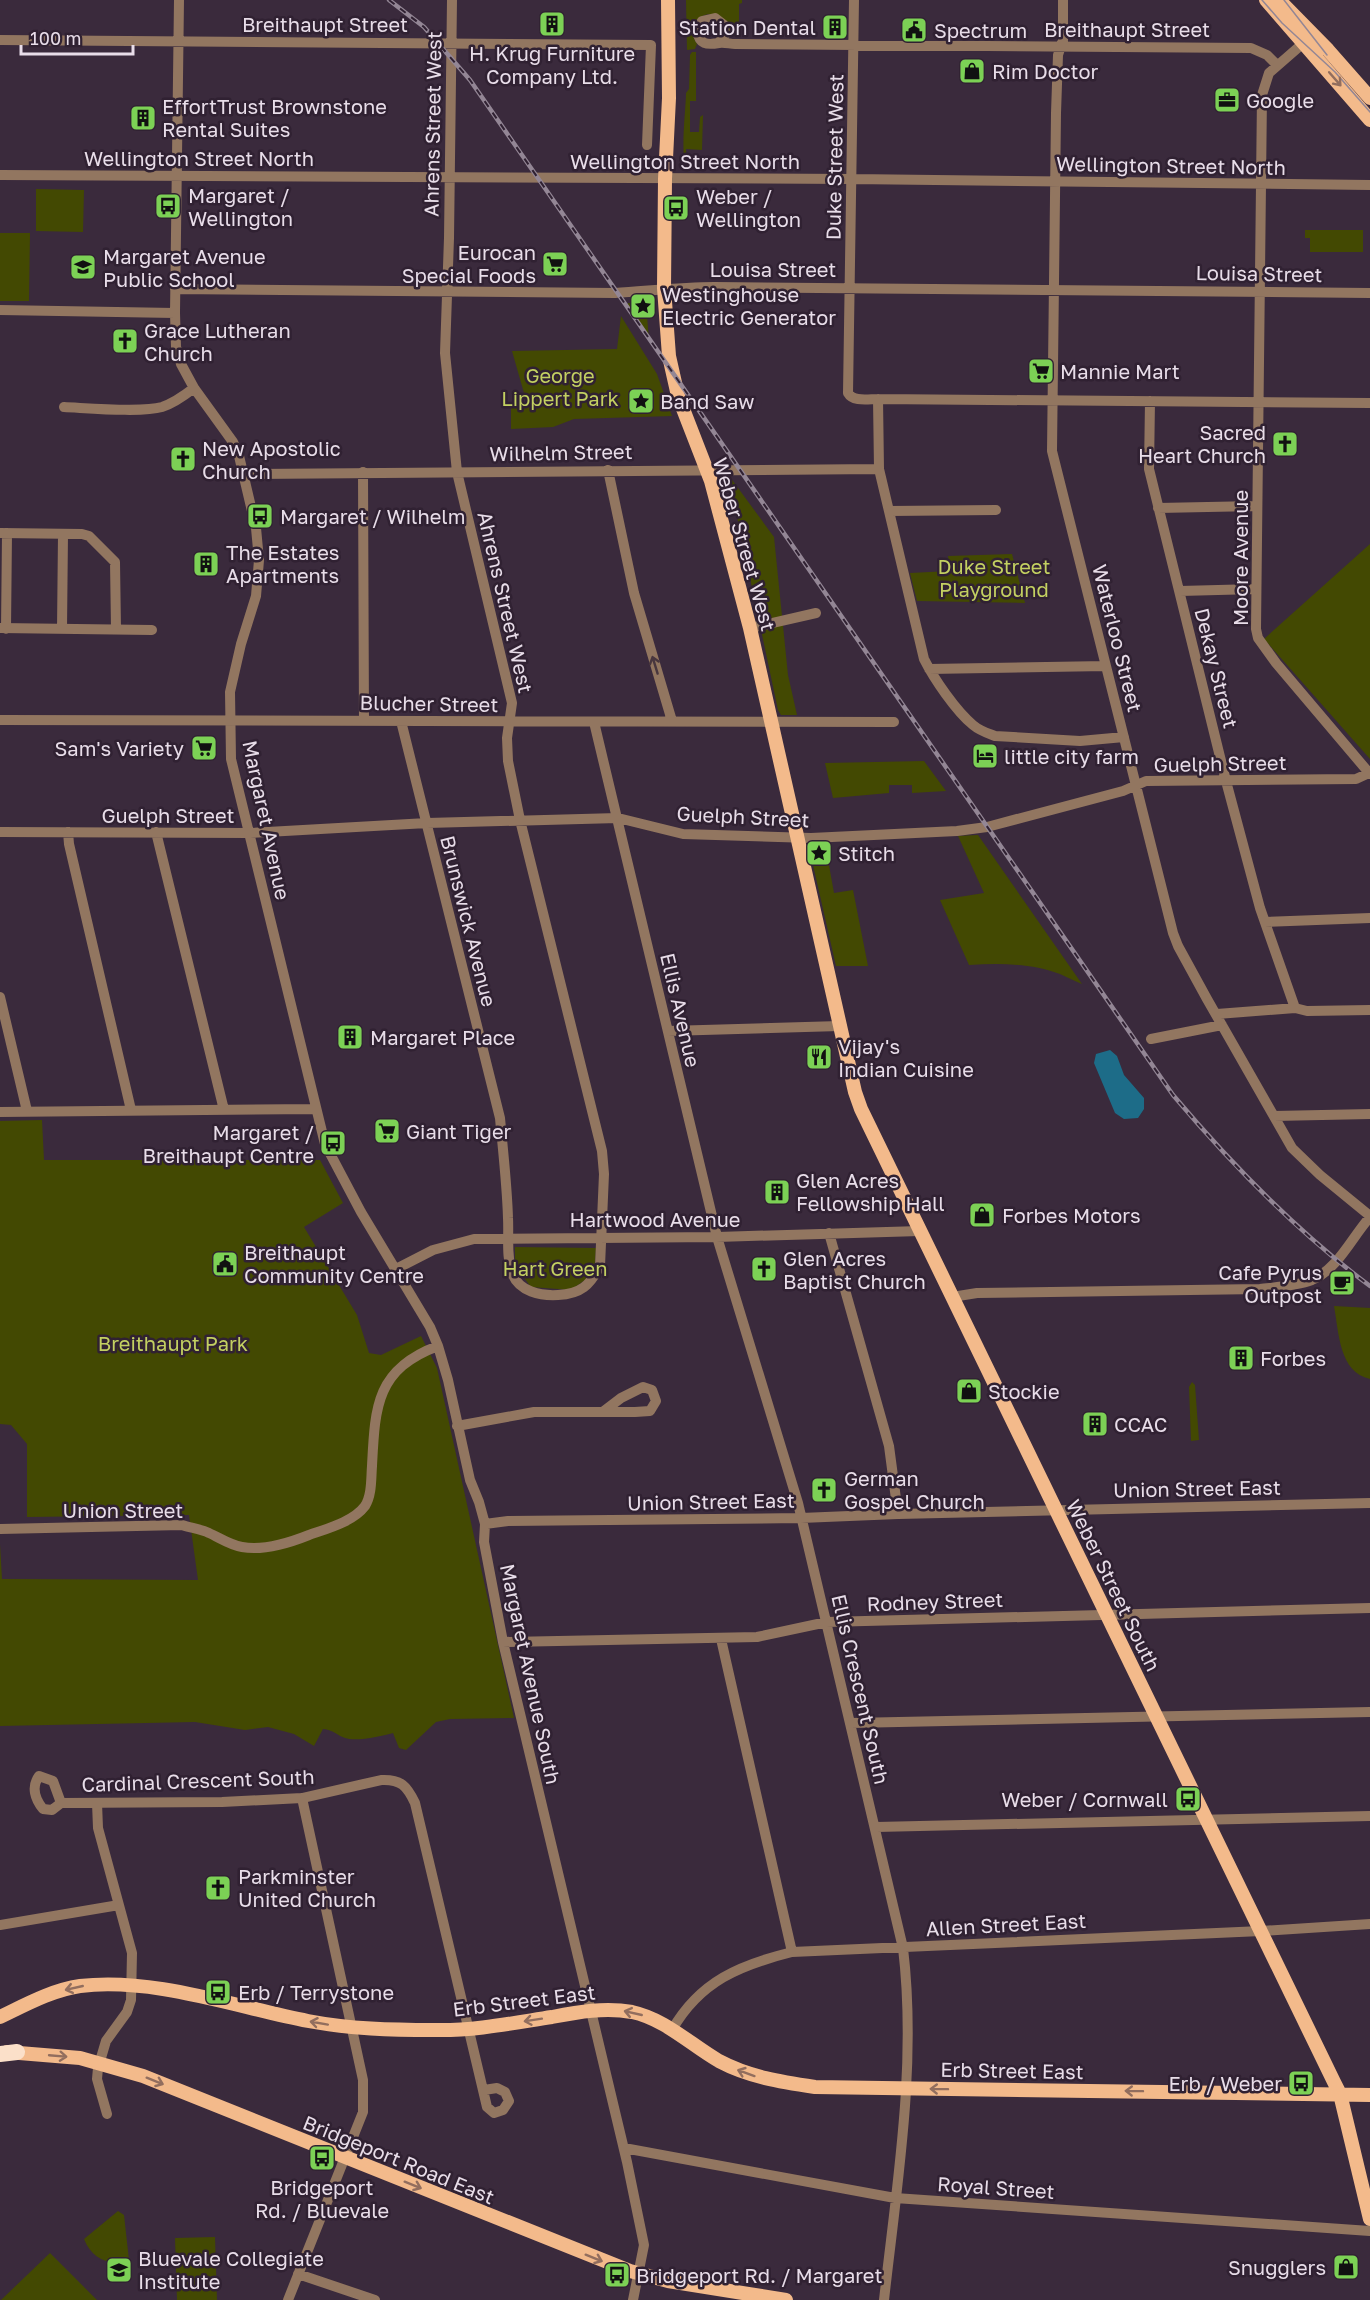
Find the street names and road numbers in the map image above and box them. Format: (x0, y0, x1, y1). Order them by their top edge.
street label: Breithaupt Street (242, 12, 408, 36)
street label: Breithaupt Street (1044, 17, 1210, 41)
street label: Ahrens Street West (418, 31, 446, 217)
street label: Duke Street West (821, 74, 847, 240)
street label: Wellington Street North (84, 146, 314, 170)
street label: Wellington Street North (570, 149, 800, 173)
street label: Wellington Street North (1056, 151, 1286, 179)
street label: Louisa Street (710, 257, 836, 281)
street label: Louisa Street (1195, 260, 1323, 286)
street label: Wilhelm Street (489, 439, 633, 465)
street label: Weber Street West (709, 454, 781, 634)
street label: Moore Avenue (1228, 490, 1252, 626)
street label: Ahrens Street West (473, 509, 539, 695)
street label: Waterloo Street (1088, 562, 1148, 714)
street label: Dekay Street (1190, 605, 1244, 731)
street label: Blucher Street (359, 690, 499, 716)
street label: Margaret Avenue (238, 738, 296, 902)
street label: Guelph Street (1153, 750, 1287, 776)
street label: Guelph Street (676, 801, 810, 831)
street label: Guelph Street (102, 803, 235, 827)
street label: Brunswick Avenue (436, 833, 502, 1009)
street label: Ellis Avenue (656, 951, 706, 1069)
street label: Hartwood Avenue (570, 1207, 740, 1231)
street label: Union Street East (1113, 1475, 1281, 1501)
street label: Union Street East (627, 1488, 795, 1514)
street label: Weber Street South (1062, 1495, 1166, 1675)
street label: Union Street (63, 1498, 183, 1522)
street label: Margaret Avenue South (496, 1562, 566, 1786)
street label: Rodney Street (866, 1587, 1004, 1615)
street label: Ellis Crescent South (827, 1592, 895, 1786)
street label: Cardinal Crescent South (81, 1764, 315, 1796)
street label: Allen Street East (925, 1908, 1087, 1940)
street label: Erb Street East (451, 1979, 597, 2021)
street label: Erb Street East (940, 2057, 1084, 2083)
street label: Bridgeport Road East (300, 2110, 498, 2208)
street label: Royal Street (937, 2171, 1055, 2203)

